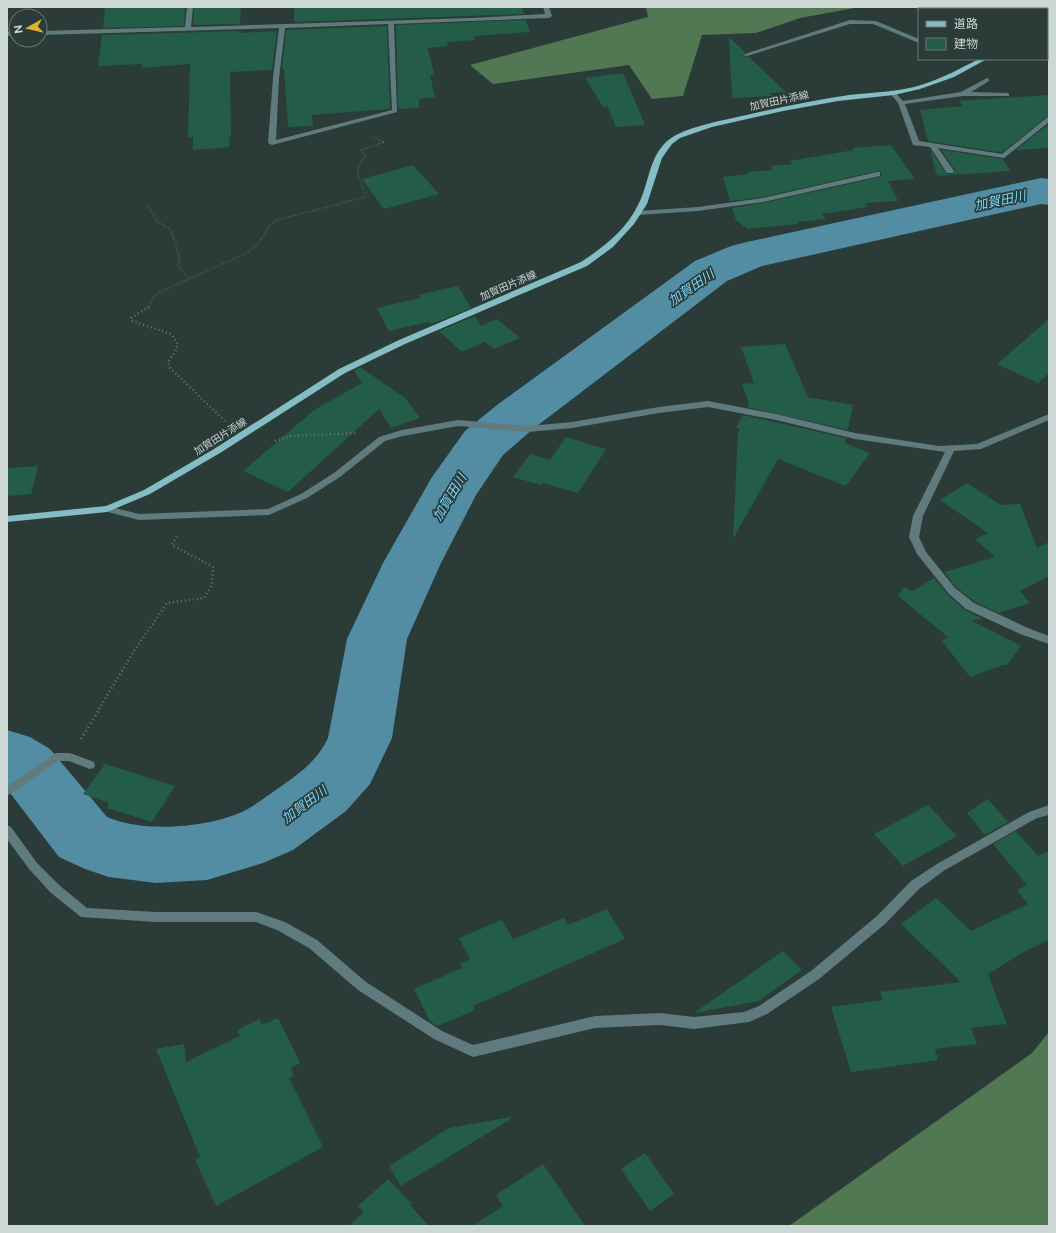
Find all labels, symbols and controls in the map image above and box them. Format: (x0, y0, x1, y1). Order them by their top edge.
north arrow (8, 8, 48, 48)
legend (918, 8, 1048, 60)
text: 道路 (954, 17, 978, 31)
text: N (12, 24, 25, 34)
text: 建物 (954, 37, 978, 51)
street label: 加賀田片添線 (748, 88, 810, 112)
water label: 加賀田川 (973, 187, 1029, 213)
water label: 加賀田川 (666, 265, 719, 308)
street label: 加賀田片添線 (478, 268, 538, 302)
street label: 加賀田片添線 (191, 415, 249, 457)
water label: 加賀田川 (430, 469, 470, 523)
water label: 加賀田川 (279, 782, 331, 826)

